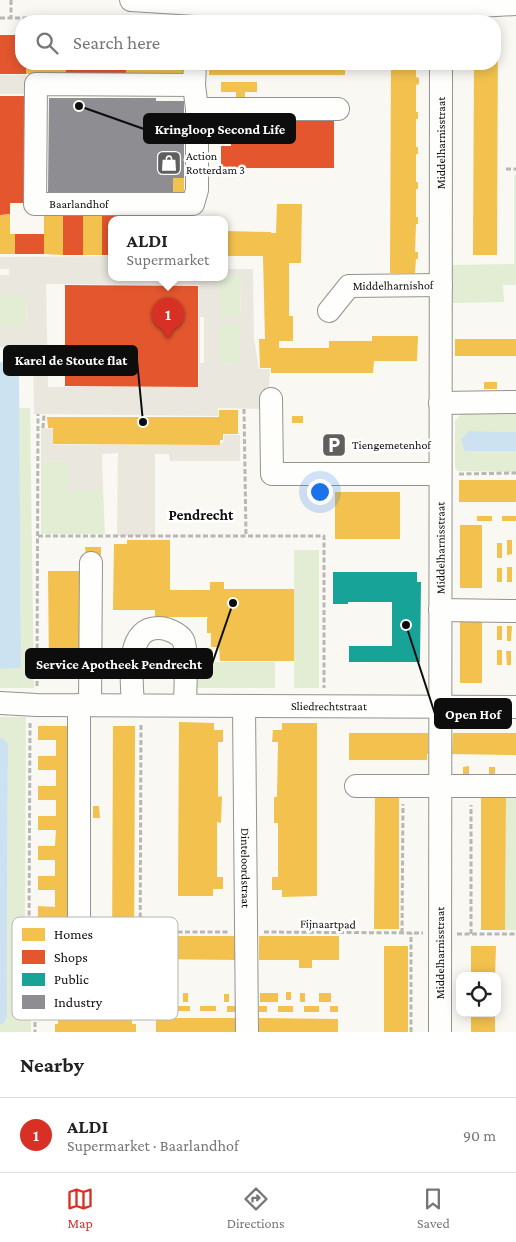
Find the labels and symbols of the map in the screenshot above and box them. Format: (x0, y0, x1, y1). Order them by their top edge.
street label: Middelharnisstraat (434, 96, 448, 189)
callout: Kringloop Second Life (144, 114, 295, 143)
text: Kringloop Second Life (155, 121, 286, 137)
place label: Action Rotterdam 3 (186, 149, 245, 177)
shop icon: Action Rotterdam 3 (156, 150, 182, 176)
street label: Baarlandhof (49, 197, 110, 211)
street label: Middelharnishof (353, 278, 435, 293)
pin: 1 (152, 298, 184, 339)
callout: Karel de Stoute flat (4, 346, 137, 375)
text: Karel de Stoute flat (15, 352, 128, 368)
parking icon: Tiengemetenhof (321, 432, 347, 458)
place label: Tiengemetenhof (352, 438, 432, 452)
your location (307, 479, 333, 505)
street label: Middelharnisstraat (433, 501, 448, 594)
district label: Pendrecht (168, 507, 234, 523)
callout: Service Apotheek Pendrecht (26, 649, 212, 678)
text: Service Apotheek Pendrecht (36, 656, 203, 672)
street label: Sliedrechtstraat (291, 699, 368, 713)
callout: Open Hof (435, 699, 511, 728)
text: Open Hof (445, 706, 503, 722)
street label: Dinteloordstraat (238, 828, 253, 909)
street label: Middelharnisstraat (433, 906, 447, 999)
legend (12, 917, 178, 1020)
street label: Fijnaartpad (300, 917, 357, 931)
text: Homes (54, 926, 93, 942)
text: Shops (54, 949, 88, 965)
text: Public (54, 971, 89, 987)
text: Industry (54, 994, 103, 1010)

